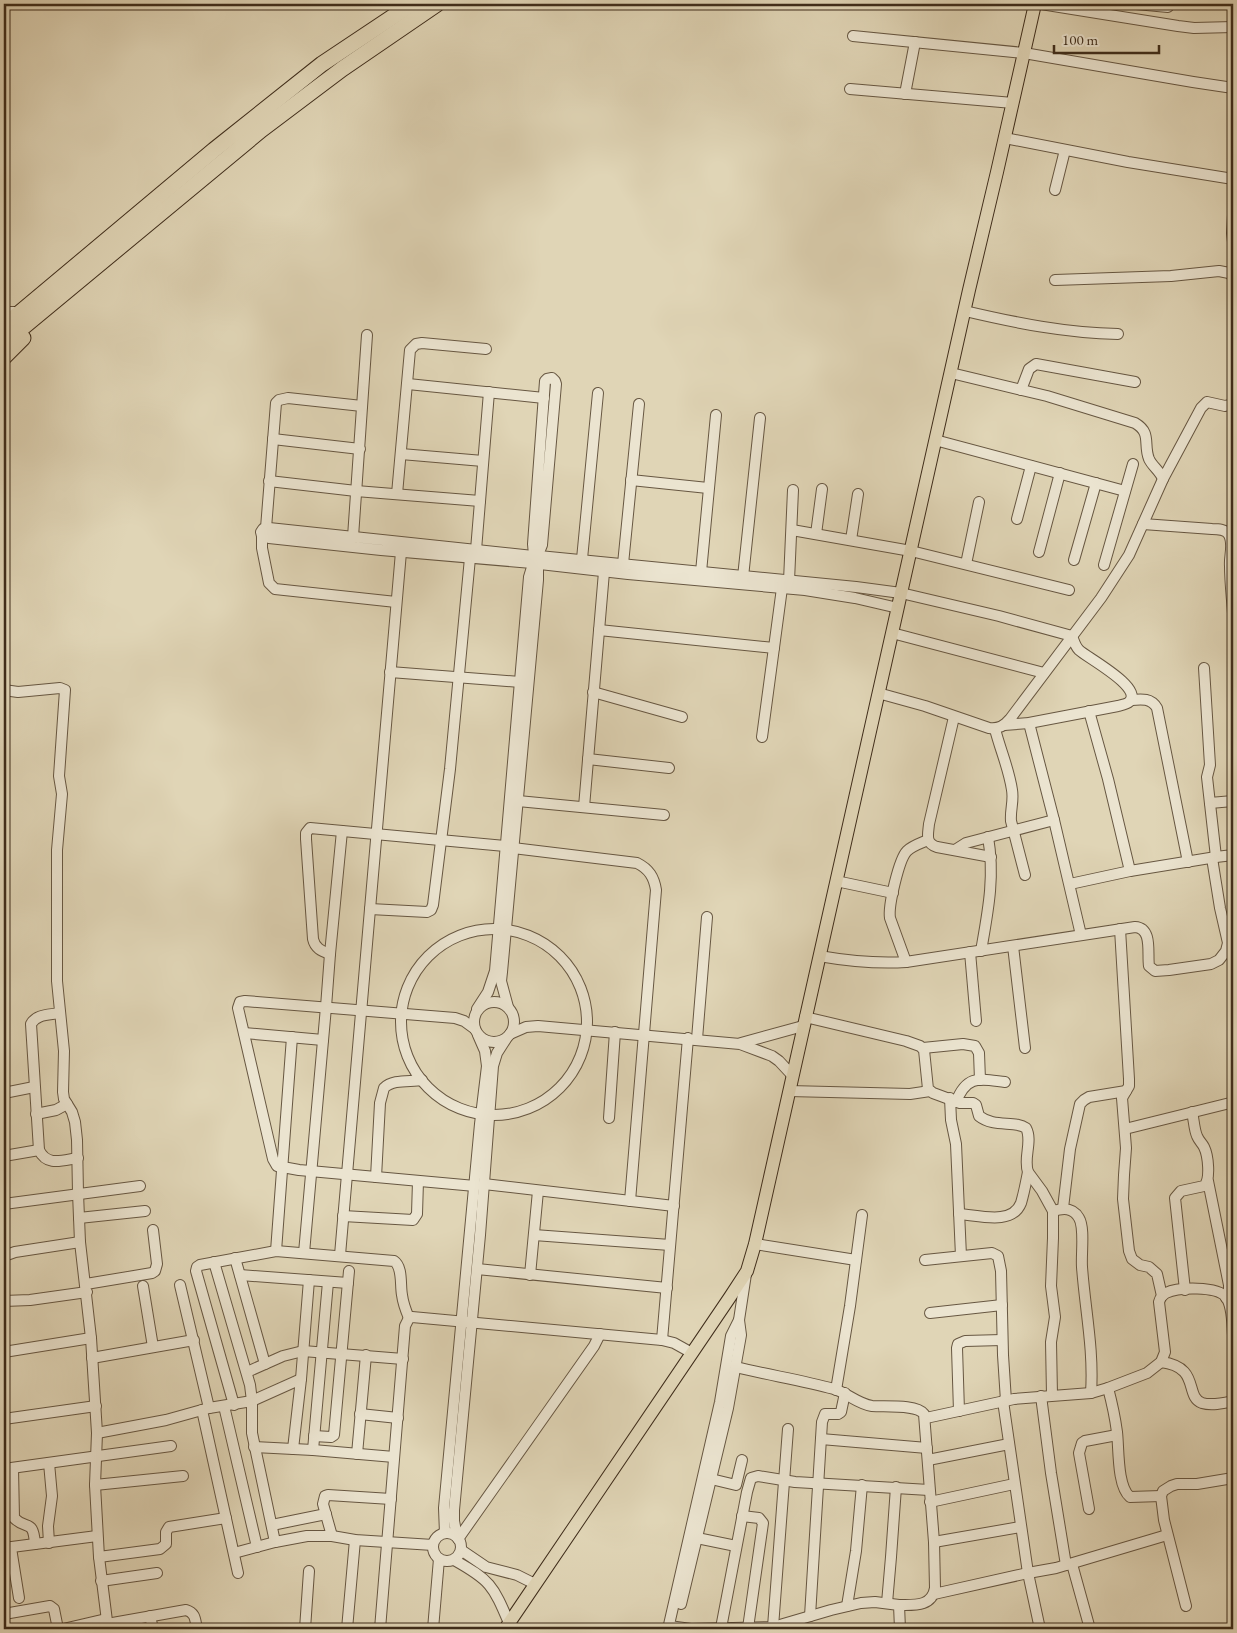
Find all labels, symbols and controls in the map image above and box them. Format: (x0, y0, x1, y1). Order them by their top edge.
scale bar (1054, 22, 1160, 54)
text: 100 m (1062, 30, 1099, 49)

